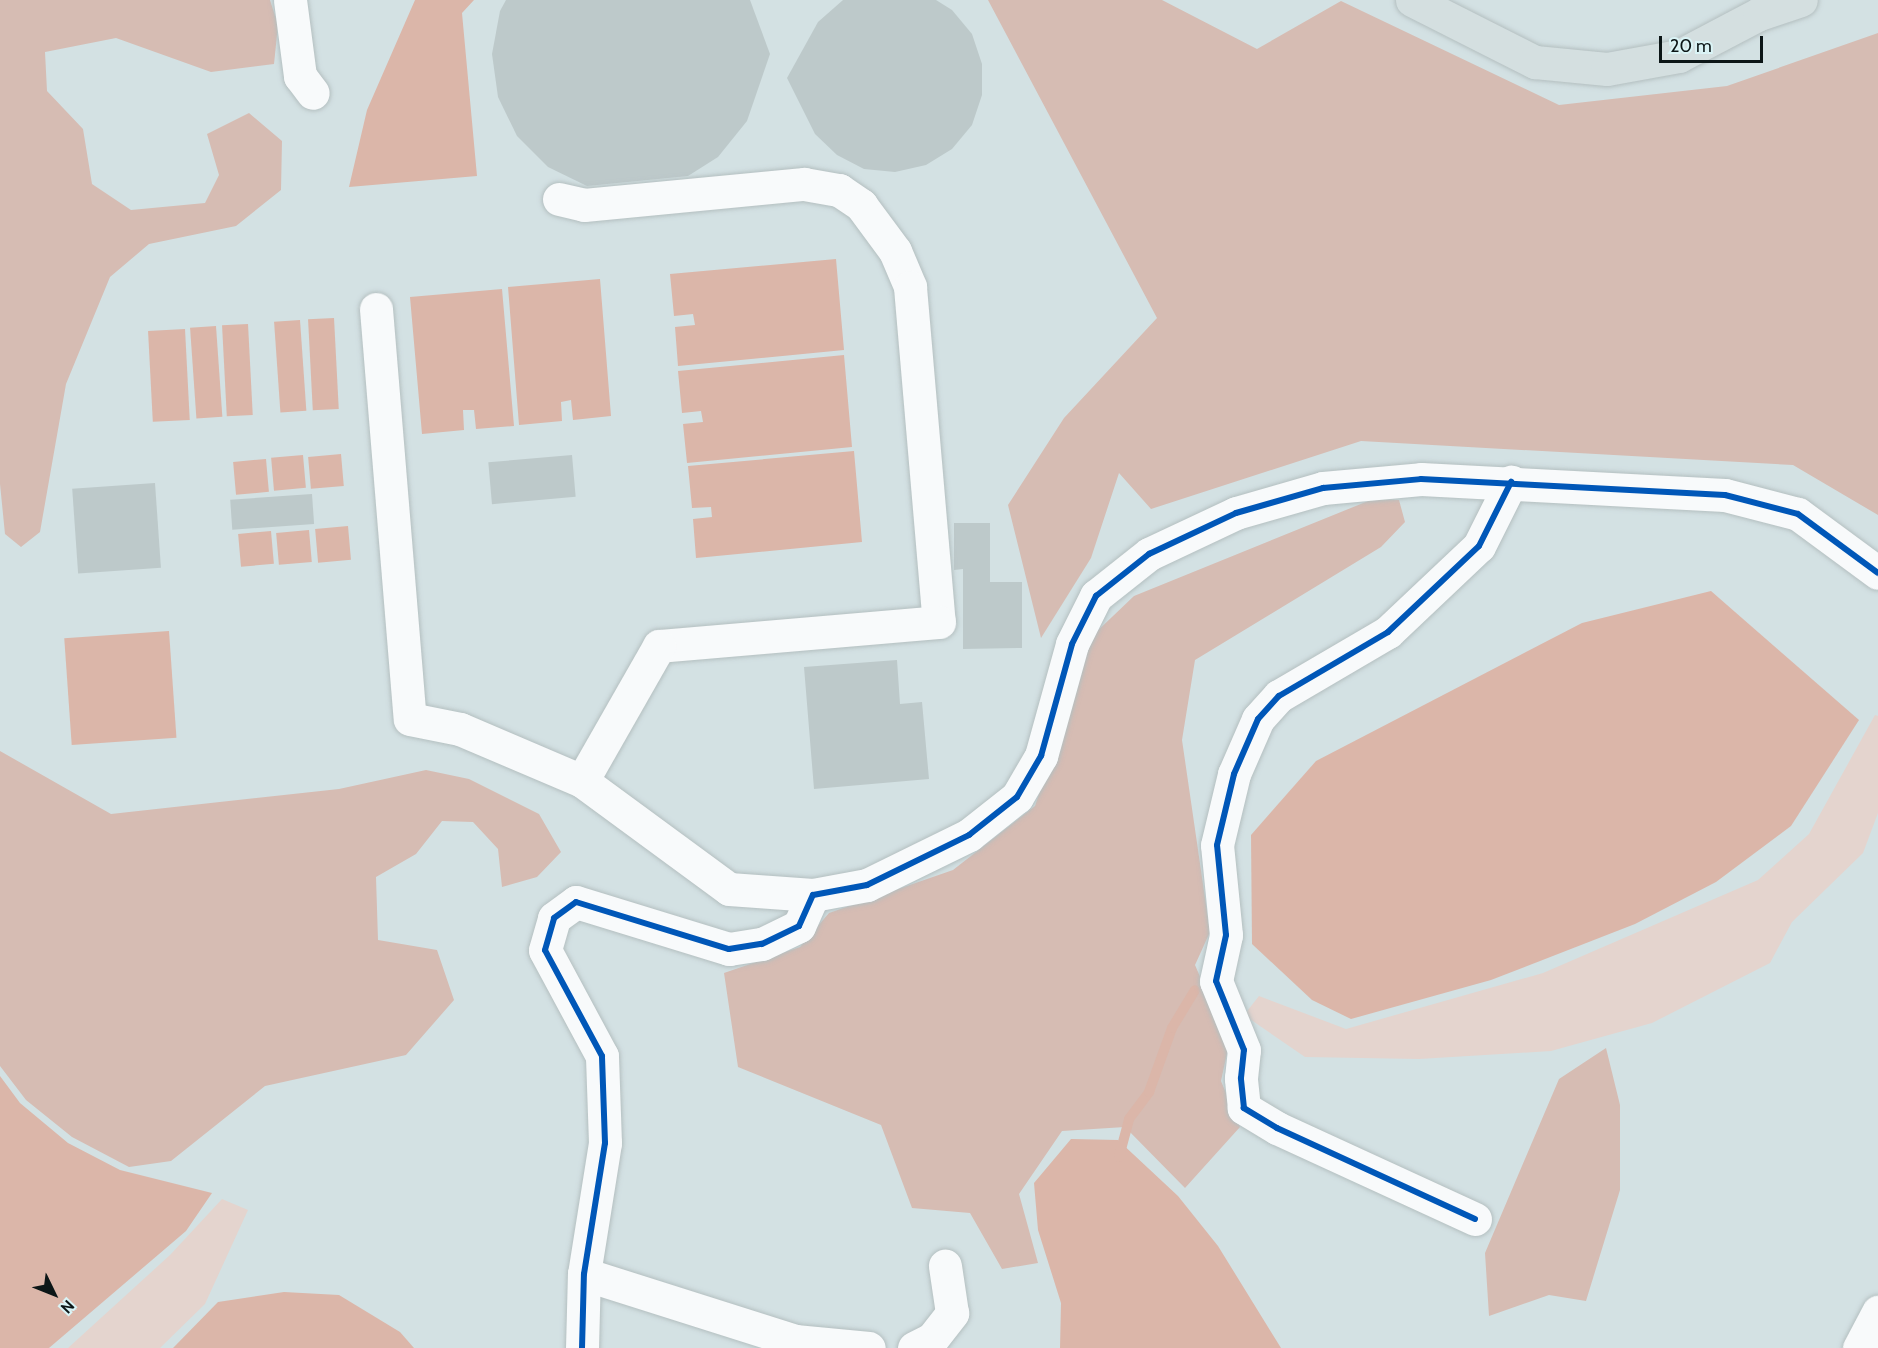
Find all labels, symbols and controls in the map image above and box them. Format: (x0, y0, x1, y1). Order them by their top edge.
scale bar (1662, 24, 1766, 62)
text: 20 m (1670, 35, 1712, 57)
north arrow (24, 1264, 84, 1324)
text: N (57, 1296, 78, 1317)

